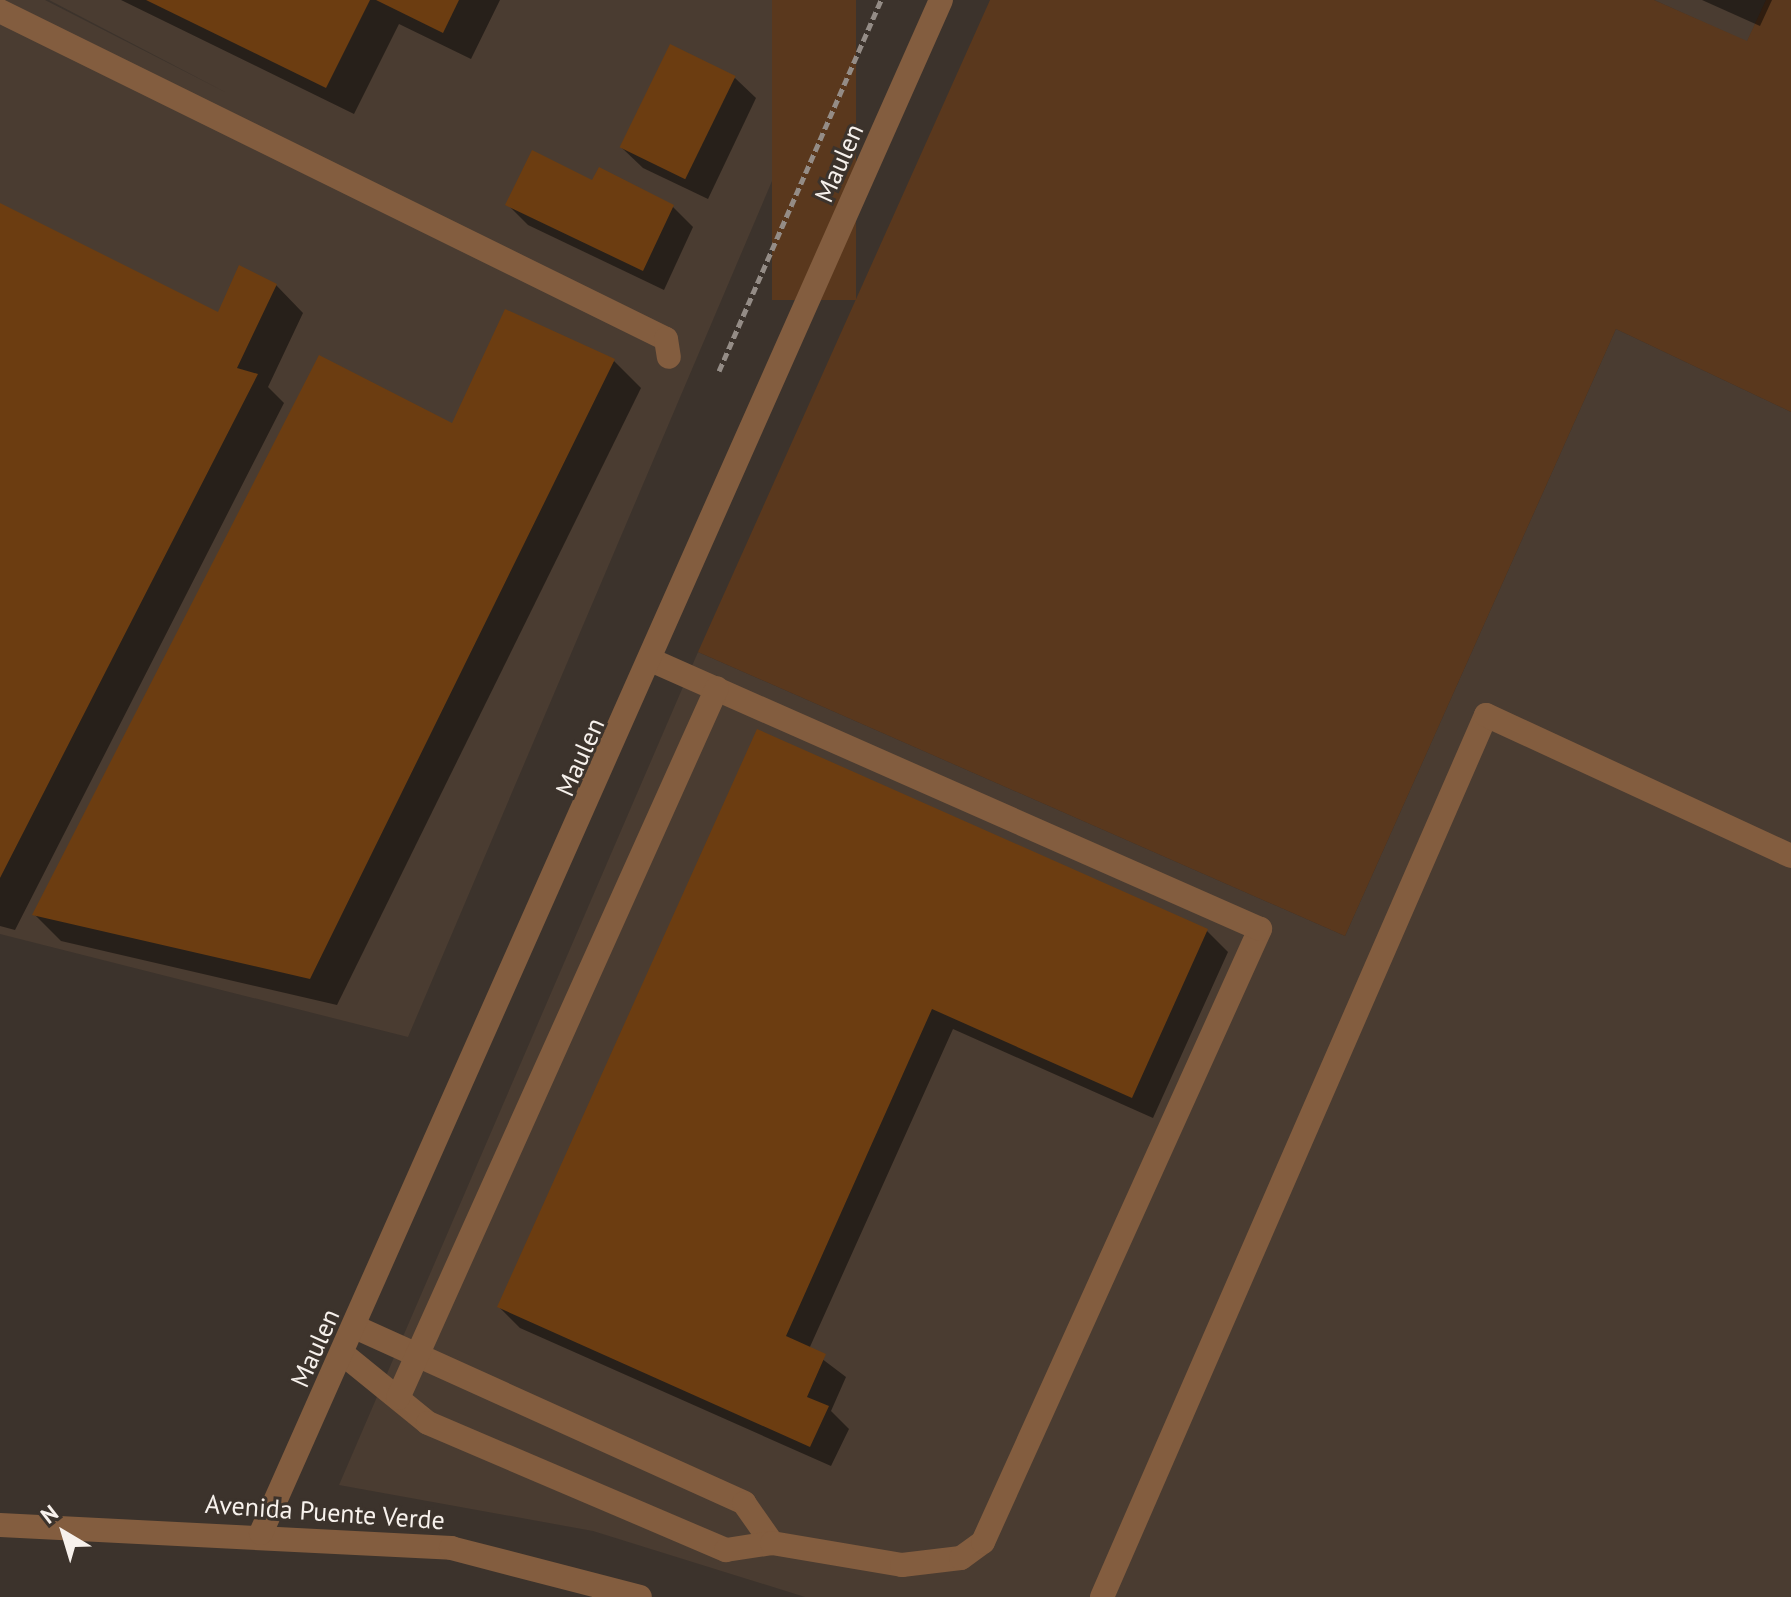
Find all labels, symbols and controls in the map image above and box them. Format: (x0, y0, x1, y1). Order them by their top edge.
street label: Maulen (808, 119, 870, 207)
street label: Maulen (549, 713, 611, 801)
street label: Maulen (284, 1304, 346, 1392)
street label: Avenida Puente Verde (204, 1488, 446, 1536)
north arrow (24, 1493, 104, 1573)
text: N (35, 1499, 64, 1530)

